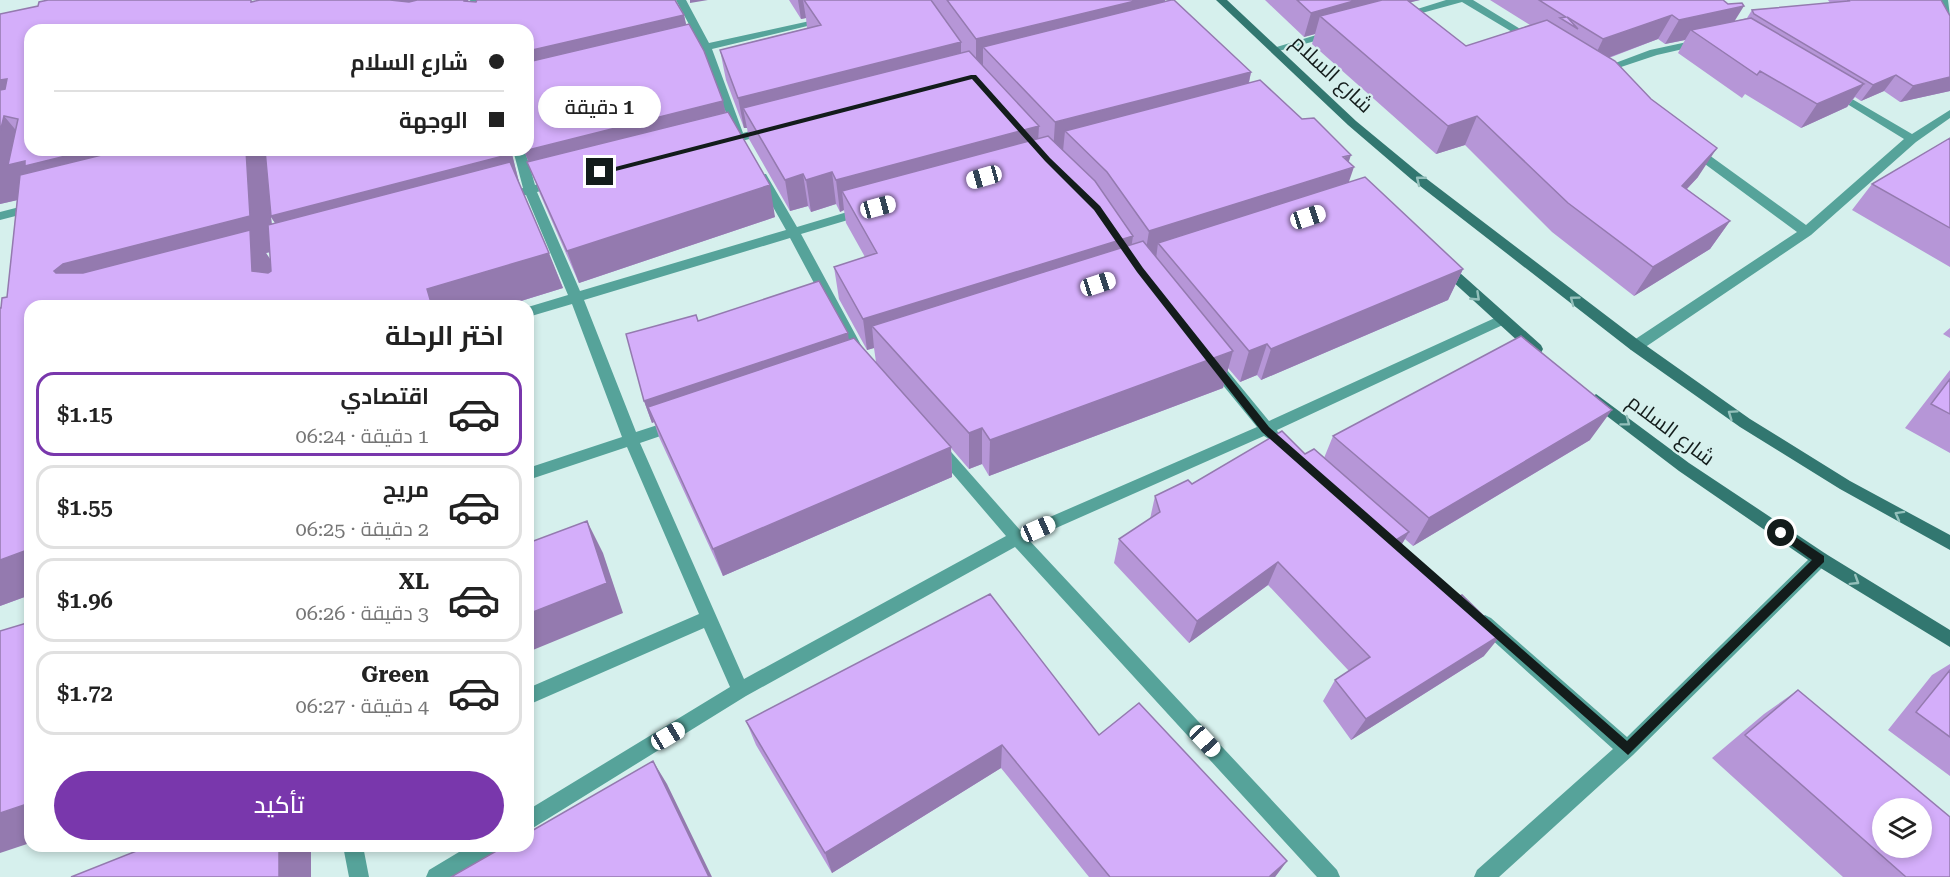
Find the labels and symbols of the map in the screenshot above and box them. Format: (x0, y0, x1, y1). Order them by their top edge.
street label: شارع السلام (1285, 30, 1378, 119)
callout: 1 دقيقة (538, 85, 662, 127)
route end (586, 158, 613, 185)
car (964, 163, 1004, 191)
one-way arrow (1416, 176, 1427, 187)
car (858, 194, 898, 220)
car (1288, 203, 1328, 231)
car (1078, 270, 1118, 298)
one-way arrow (1470, 290, 1480, 301)
one-way arrow (1570, 296, 1581, 307)
street label: شارع السلام (1622, 390, 1719, 472)
one-way arrow (1728, 410, 1739, 421)
one-way arrow (1619, 415, 1630, 426)
one-way arrow (1895, 511, 1905, 522)
car (1018, 513, 1058, 545)
route start (1767, 519, 1794, 546)
one-way arrow (1848, 574, 1859, 585)
car (648, 719, 688, 753)
car (1186, 722, 1224, 760)

